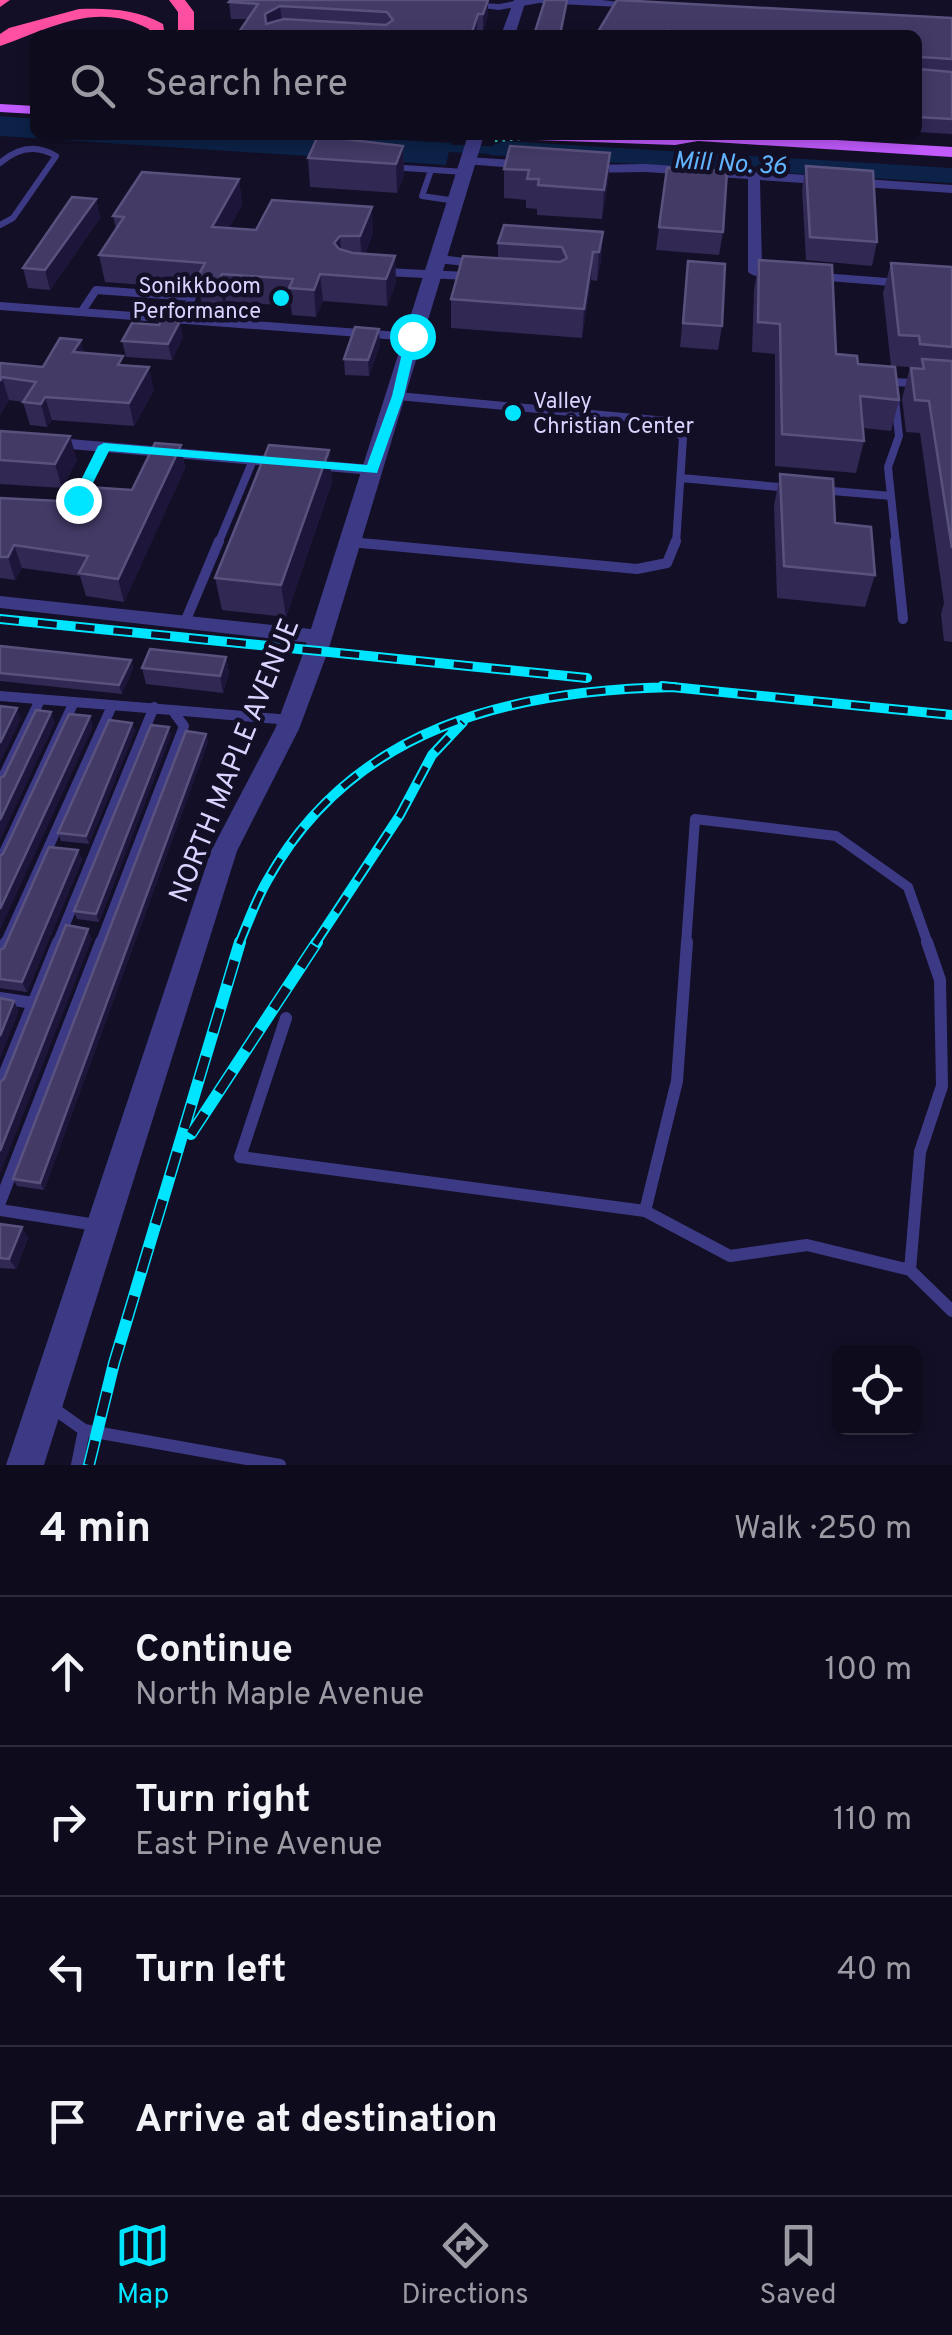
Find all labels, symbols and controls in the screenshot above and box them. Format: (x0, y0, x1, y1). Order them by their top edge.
search box (30, 30, 922, 140)
icon: search (65, 58, 120, 113)
text: Search here (145, 61, 348, 110)
water label: Mill No. 36 (672, 146, 787, 184)
place label: Sonikkboom Performance (133, 274, 261, 326)
marker: Sonikkboom Performance (270, 287, 292, 309)
route start (390, 314, 436, 360)
place label: Valley Christian Center (533, 389, 695, 441)
marker: Valley Christian Center (502, 402, 524, 424)
route end (56, 478, 102, 524)
street label: NORTH MAPLE AVENUE (162, 614, 309, 908)
map controls (832, 1345, 922, 1435)
button: locate (832, 1345, 922, 1435)
text: 4 min (40, 1504, 151, 1557)
text: Walk · 250 m (734, 1510, 912, 1550)
text: Continue (135, 1627, 293, 1676)
icon: ahead (40, 1644, 95, 1699)
text: 100 m (825, 1651, 912, 1691)
text: North Maple Avenue (135, 1676, 424, 1716)
text: Turn right (135, 1777, 310, 1826)
icon: right (40, 1794, 95, 1849)
text: 110 m (833, 1801, 912, 1841)
text: East Pine Avenue (135, 1826, 382, 1866)
icon: left (40, 1944, 95, 1999)
text: Turn left (135, 1947, 287, 1996)
text: 40 m (837, 1951, 912, 1991)
icon: arrive (40, 2094, 95, 2149)
text: Arrive at destination (135, 2097, 498, 2146)
tab: Map (115, 2218, 170, 2314)
tab: Directions (401, 2218, 529, 2314)
tab: Saved (760, 2218, 837, 2314)

